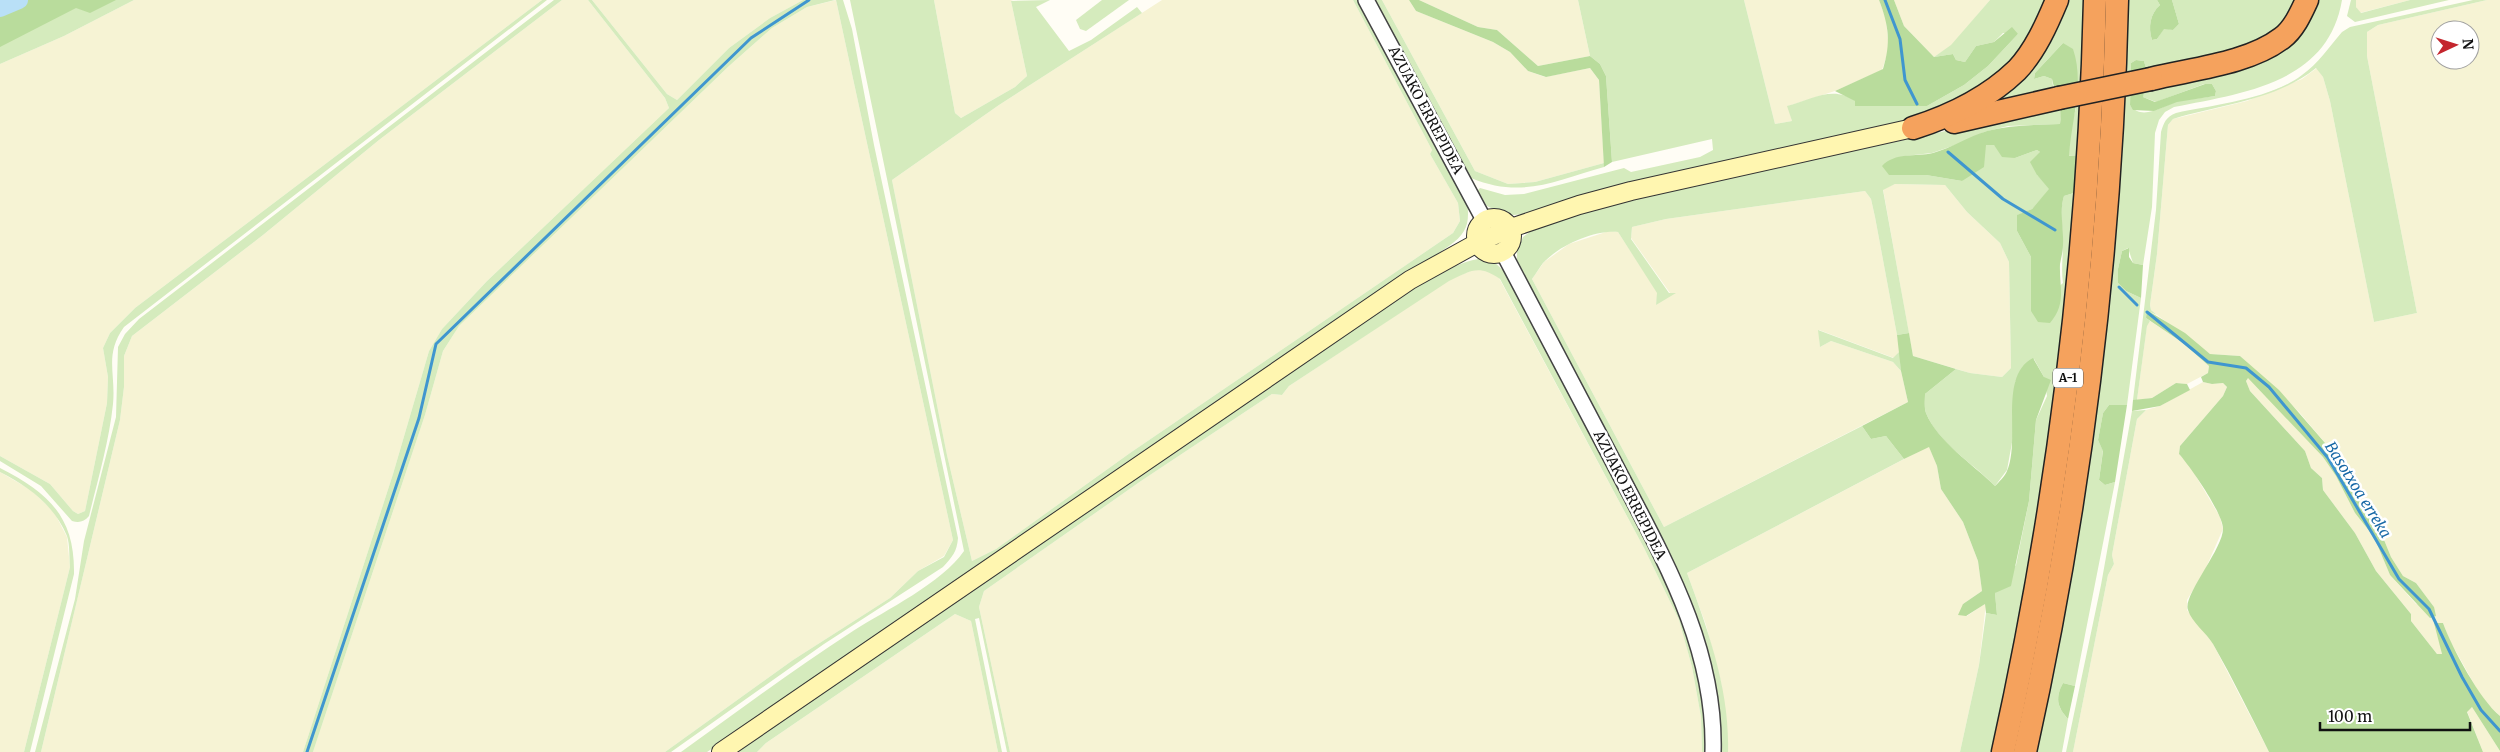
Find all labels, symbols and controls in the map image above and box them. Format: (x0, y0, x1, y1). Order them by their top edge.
north arrow (2430, 20, 2480, 70)
text: N (2459, 38, 2477, 50)
street label: AZUAKO ERREPIDEA (1384, 42, 1467, 177)
road number: A-1 (2053, 368, 2083, 388)
street label: AZUAKO ERREPIDEA (1589, 427, 1670, 563)
water label: Basotxoa erreka (2321, 438, 2396, 541)
scale bar (2320, 700, 2470, 732)
text: 100 m (2328, 707, 2372, 726)

